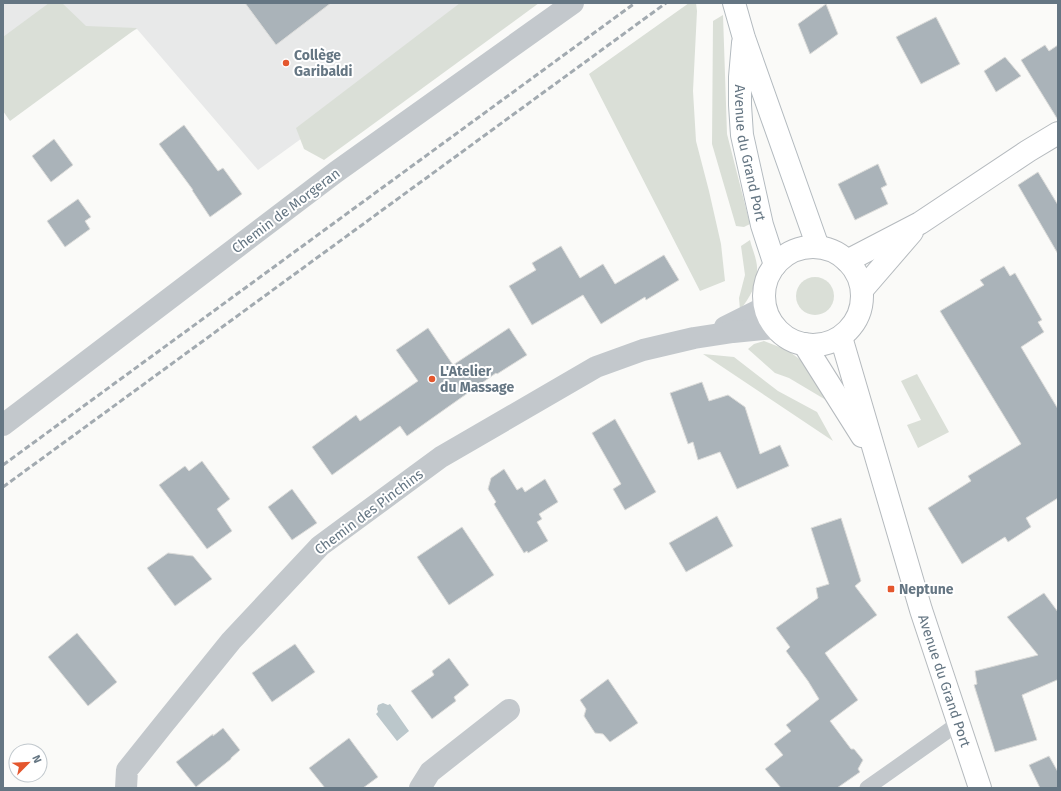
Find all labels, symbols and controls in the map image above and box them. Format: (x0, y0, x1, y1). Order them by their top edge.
place label: Collège Garibaldi (294, 47, 353, 80)
marker: Collège Garibaldi (281, 58, 291, 68)
street label: Avenue du Grand Port (732, 85, 770, 224)
street label: Chemin de Morgeran (229, 165, 343, 257)
place label: L'Atelier du Massage (440, 363, 514, 396)
marker: L'Atelier du Massage (427, 374, 437, 384)
street label: Chemin des Pinchins (311, 465, 427, 558)
place label: Neptune (899, 581, 954, 598)
marker: Neptune (886, 584, 896, 594)
street label: Avenue du Grand Port (915, 612, 975, 750)
north arrow (8, 743, 48, 783)
text: N (29, 753, 44, 765)

